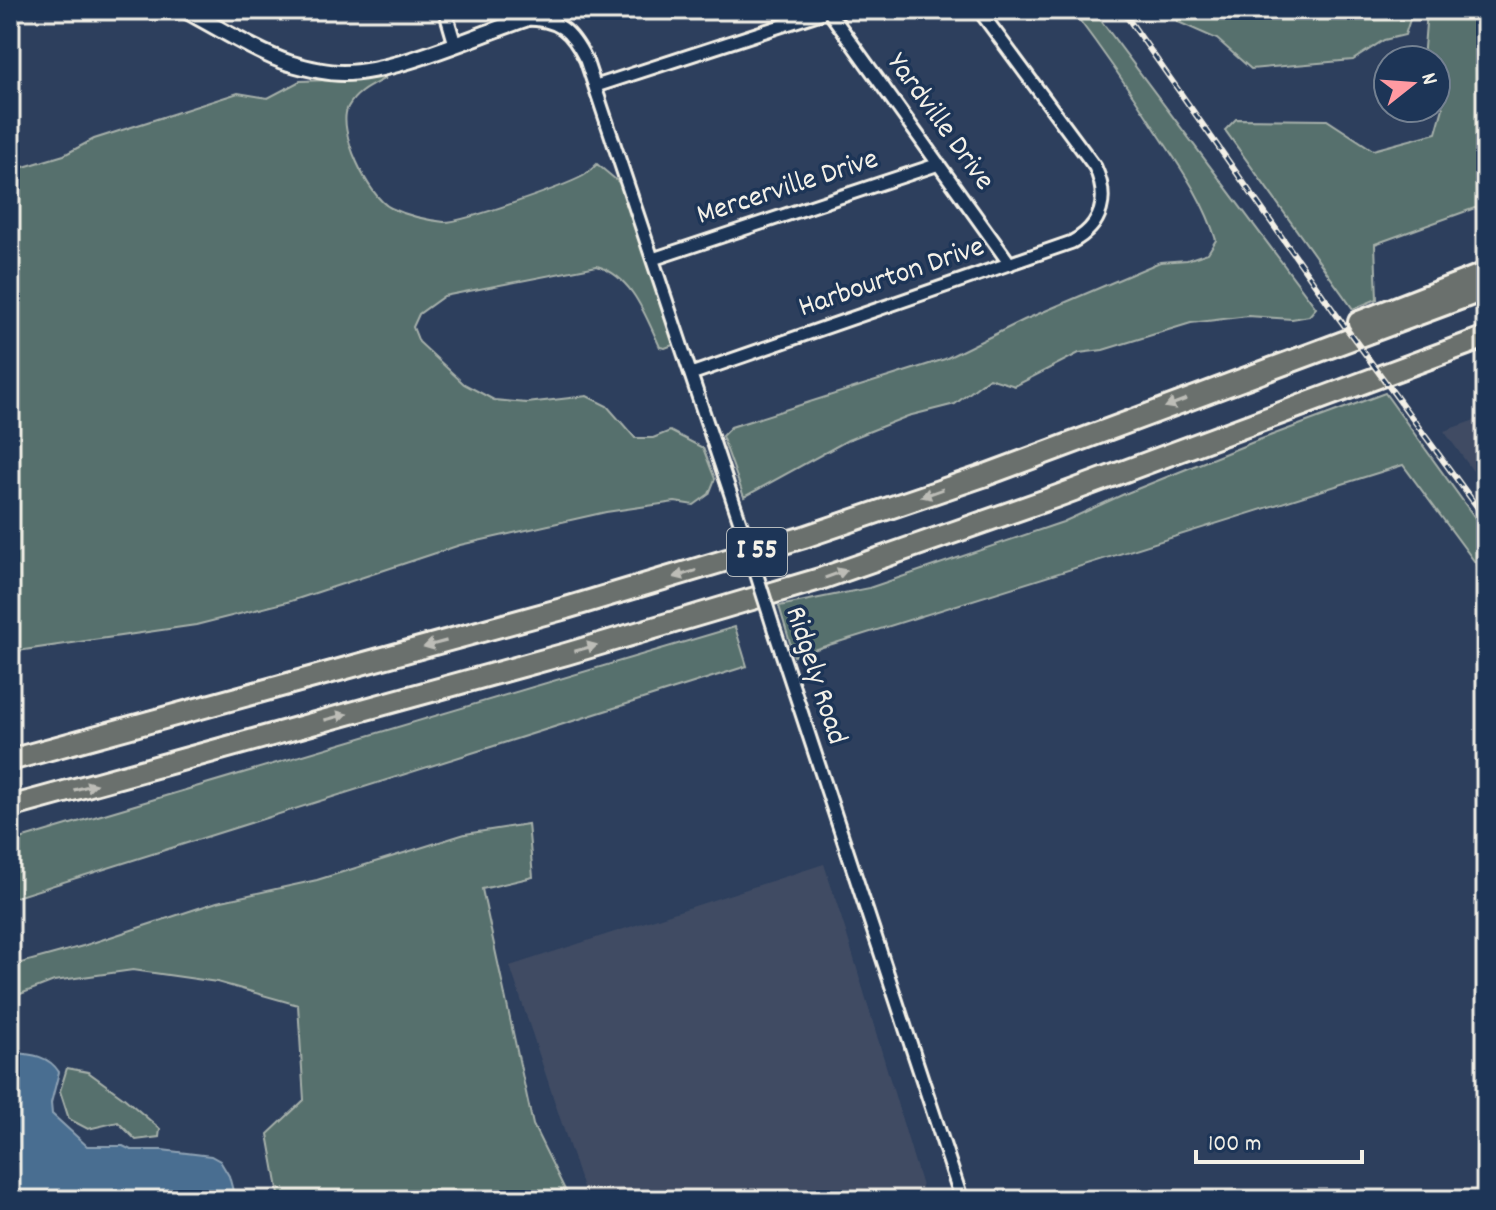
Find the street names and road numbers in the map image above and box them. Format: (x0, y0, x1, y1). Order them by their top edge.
street label: Yardville Drive (874, 45, 1004, 201)
street label: Mercerville Drive (692, 139, 884, 239)
street label: Harbourton Drive (793, 227, 991, 331)
road number: I 55 (727, 528, 787, 576)
street label: Ridgely Road (771, 601, 857, 751)

